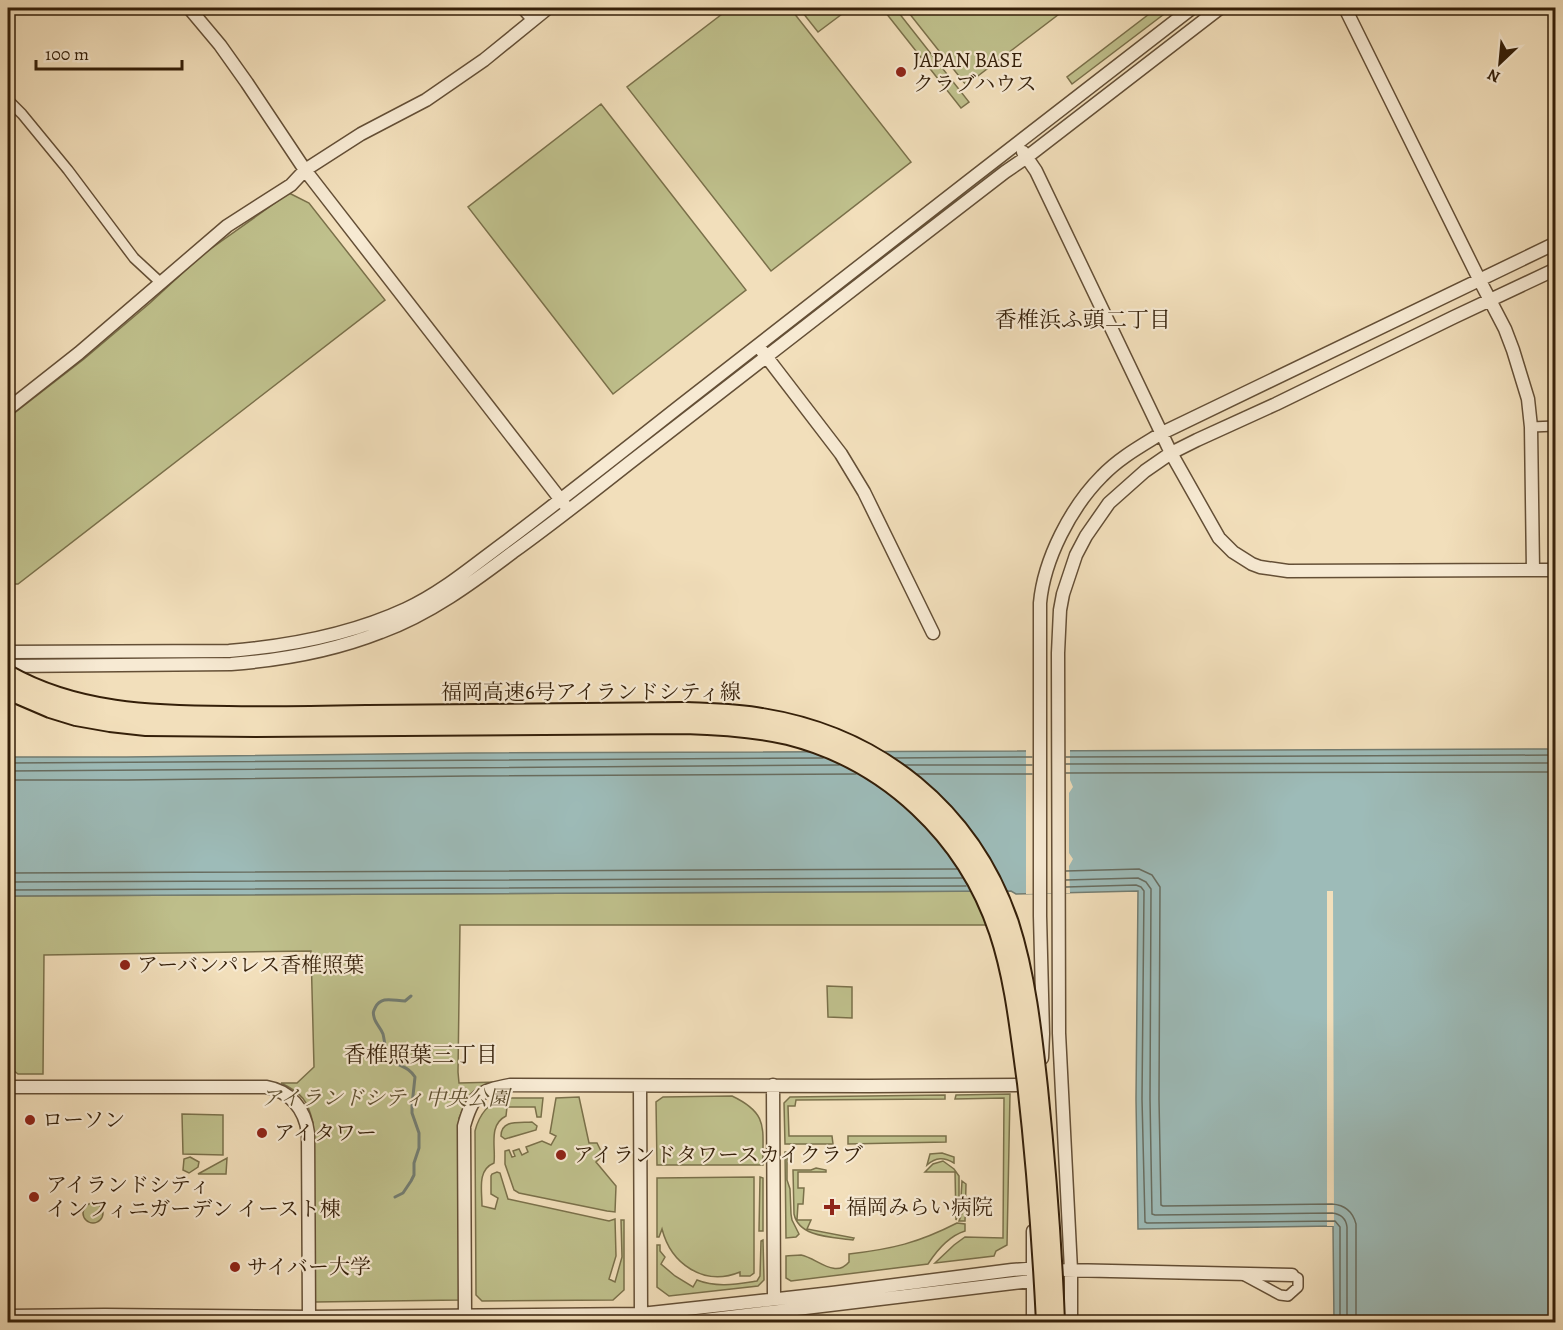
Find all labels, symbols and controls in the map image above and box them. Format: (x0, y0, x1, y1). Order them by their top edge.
scale bar (36, 33, 182, 71)
north arrow (1470, 33, 1530, 93)
text: 100 m (45, 42, 89, 66)
place label: JAPAN BASE クラブハウス (913, 46, 1037, 98)
text: N (1483, 63, 1504, 88)
marker: JAPAN BASE クラブハウス (894, 65, 908, 79)
district label: 香椎浜ふ頭二丁目 (995, 305, 1171, 335)
street label: 福岡高速6号アイランドシティ線 (441, 678, 741, 706)
place label: アーバンパレス香椎照葉 (137, 951, 364, 979)
marker: アーバンパレス香椎照葉 (118, 958, 132, 972)
district label: 香椎照葉三丁目 (344, 1040, 498, 1070)
park label: アイランドシティ中央公園 (261, 1084, 512, 1112)
place label: ローソン (42, 1106, 125, 1134)
marker: ローソン (23, 1113, 37, 1127)
place label: アイタワー (274, 1119, 377, 1147)
marker: アイタワー (255, 1126, 269, 1140)
place label: アイランドタワースカイクラブ (573, 1141, 863, 1169)
marker: アイランドタワースカイクラブ (554, 1148, 568, 1162)
place label: アイランドシティ インフィニガーデン イースト棟 (46, 1171, 341, 1223)
marker: アイランドシティ インフィニガーデン イースト棟 (27, 1190, 41, 1204)
place label: 福岡みらい病院 (846, 1193, 993, 1221)
marker: 福岡みらい病院 (823, 1198, 841, 1216)
place label: サイバー大学 (247, 1253, 371, 1281)
marker: サイバー大学 (228, 1260, 242, 1274)

